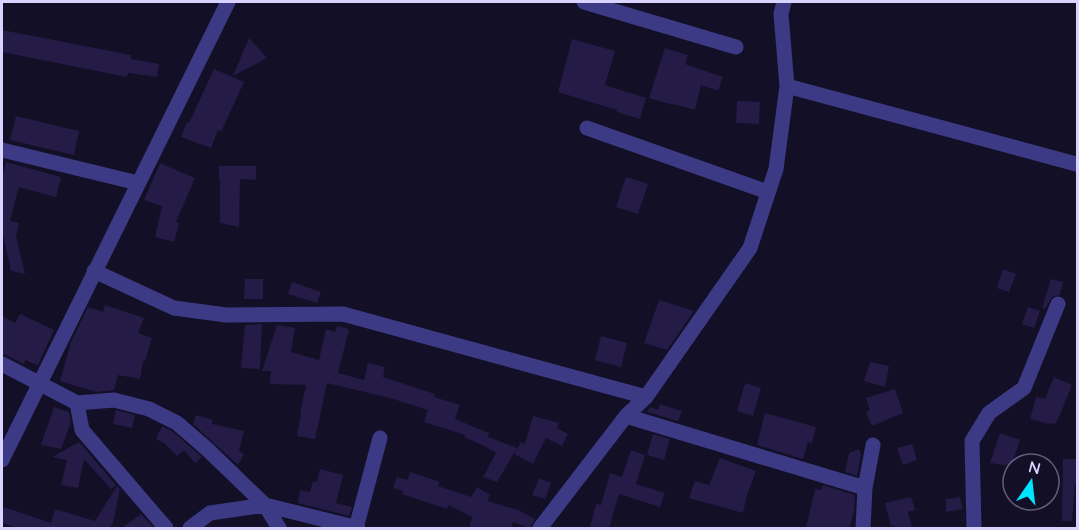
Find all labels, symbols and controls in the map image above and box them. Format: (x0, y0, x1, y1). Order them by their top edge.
north arrow (1001, 452, 1061, 512)
text: N (1027, 456, 1043, 479)

